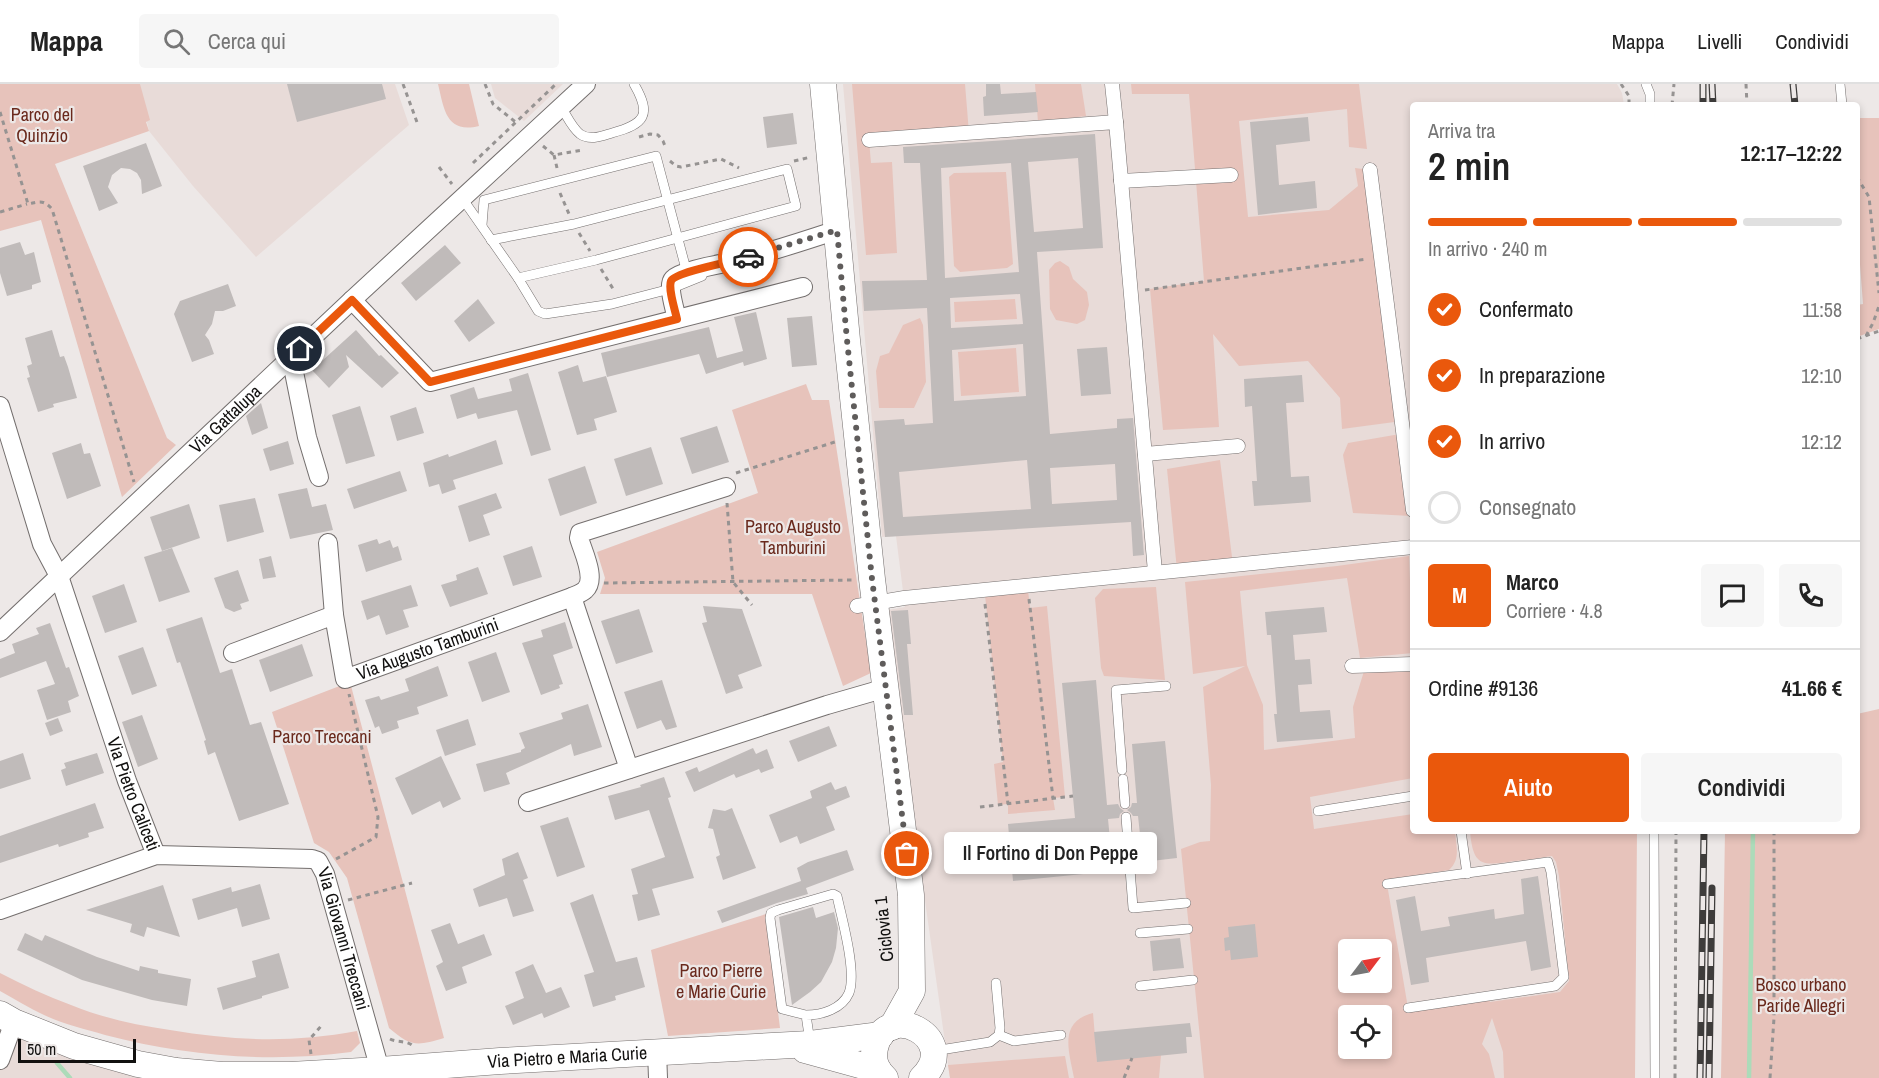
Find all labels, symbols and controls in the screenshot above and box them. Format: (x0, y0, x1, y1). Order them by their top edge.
search box (139, 14, 559, 68)
text: Mappa (30, 22, 103, 60)
icon: search (160, 25, 193, 58)
text: Cerca qui (208, 26, 286, 56)
text: Mappa (1612, 27, 1664, 56)
text: Livelli (1697, 27, 1742, 56)
text: Condividi (1775, 27, 1849, 56)
park label: Parco del Quinzio (11, 102, 73, 148)
text: Arriva tra (1428, 117, 1495, 144)
text: 12:17–12:22 (1740, 138, 1842, 168)
text: 2 min (1428, 140, 1510, 192)
courier (718, 227, 778, 287)
text: In arrivo · 240 m (1428, 235, 1547, 262)
icon: car (732, 241, 765, 274)
icon: check (1428, 293, 1461, 326)
text: Confermato (1479, 294, 1573, 324)
text: 11:58 (1802, 296, 1842, 323)
pin (274, 323, 325, 374)
icon: home (283, 332, 316, 365)
icon: check (1428, 359, 1461, 392)
text: In preparazione (1479, 360, 1605, 390)
text: 12:10 (1801, 362, 1842, 389)
street label: Via Gattalupa (184, 379, 267, 459)
icon: check (1428, 425, 1461, 458)
text: In arrivo (1479, 426, 1545, 456)
text: 12:12 (1801, 428, 1842, 455)
text: Consegnato (1479, 492, 1576, 522)
park label: Parco Augusto Tamburini (745, 514, 841, 560)
button: chat (1701, 564, 1764, 627)
button: phone (1779, 564, 1842, 627)
text: Marco (1506, 567, 1559, 597)
text: M (1452, 580, 1467, 610)
text: Corriere · 4.8 (1506, 597, 1603, 624)
street label: Via Augusto Tamburini (353, 612, 502, 686)
text: Ordine #9136 (1428, 673, 1538, 703)
text: 41.66 € (1782, 673, 1842, 703)
park label: Parco Treccani (272, 724, 372, 749)
street label: Via Pietro Caliceti (101, 734, 166, 855)
button: Aiuto (1428, 753, 1629, 822)
button: Condividi (1641, 753, 1842, 822)
pin (881, 828, 932, 879)
callout: Il Fortino di Don Peppe (943, 833, 1156, 875)
icon: bag (890, 837, 923, 870)
text: Il Fortino di Don Peppe (963, 839, 1138, 866)
street label: Via Giovanni Treccani (312, 863, 376, 1013)
street label: Ciclovia 1 (868, 894, 899, 963)
north arrow (1338, 939, 1392, 993)
map controls (1338, 939, 1392, 1059)
park label: Parco Pierre e Marie Curie (676, 958, 766, 1004)
park label: Bosco urbano Paride Allegri (1755, 972, 1847, 1018)
button: locate (1338, 1005, 1392, 1059)
scale bar (18, 1036, 136, 1064)
text: 50 m (27, 1038, 56, 1060)
street label: Via Pietro e Maria Curie (487, 1040, 648, 1074)

